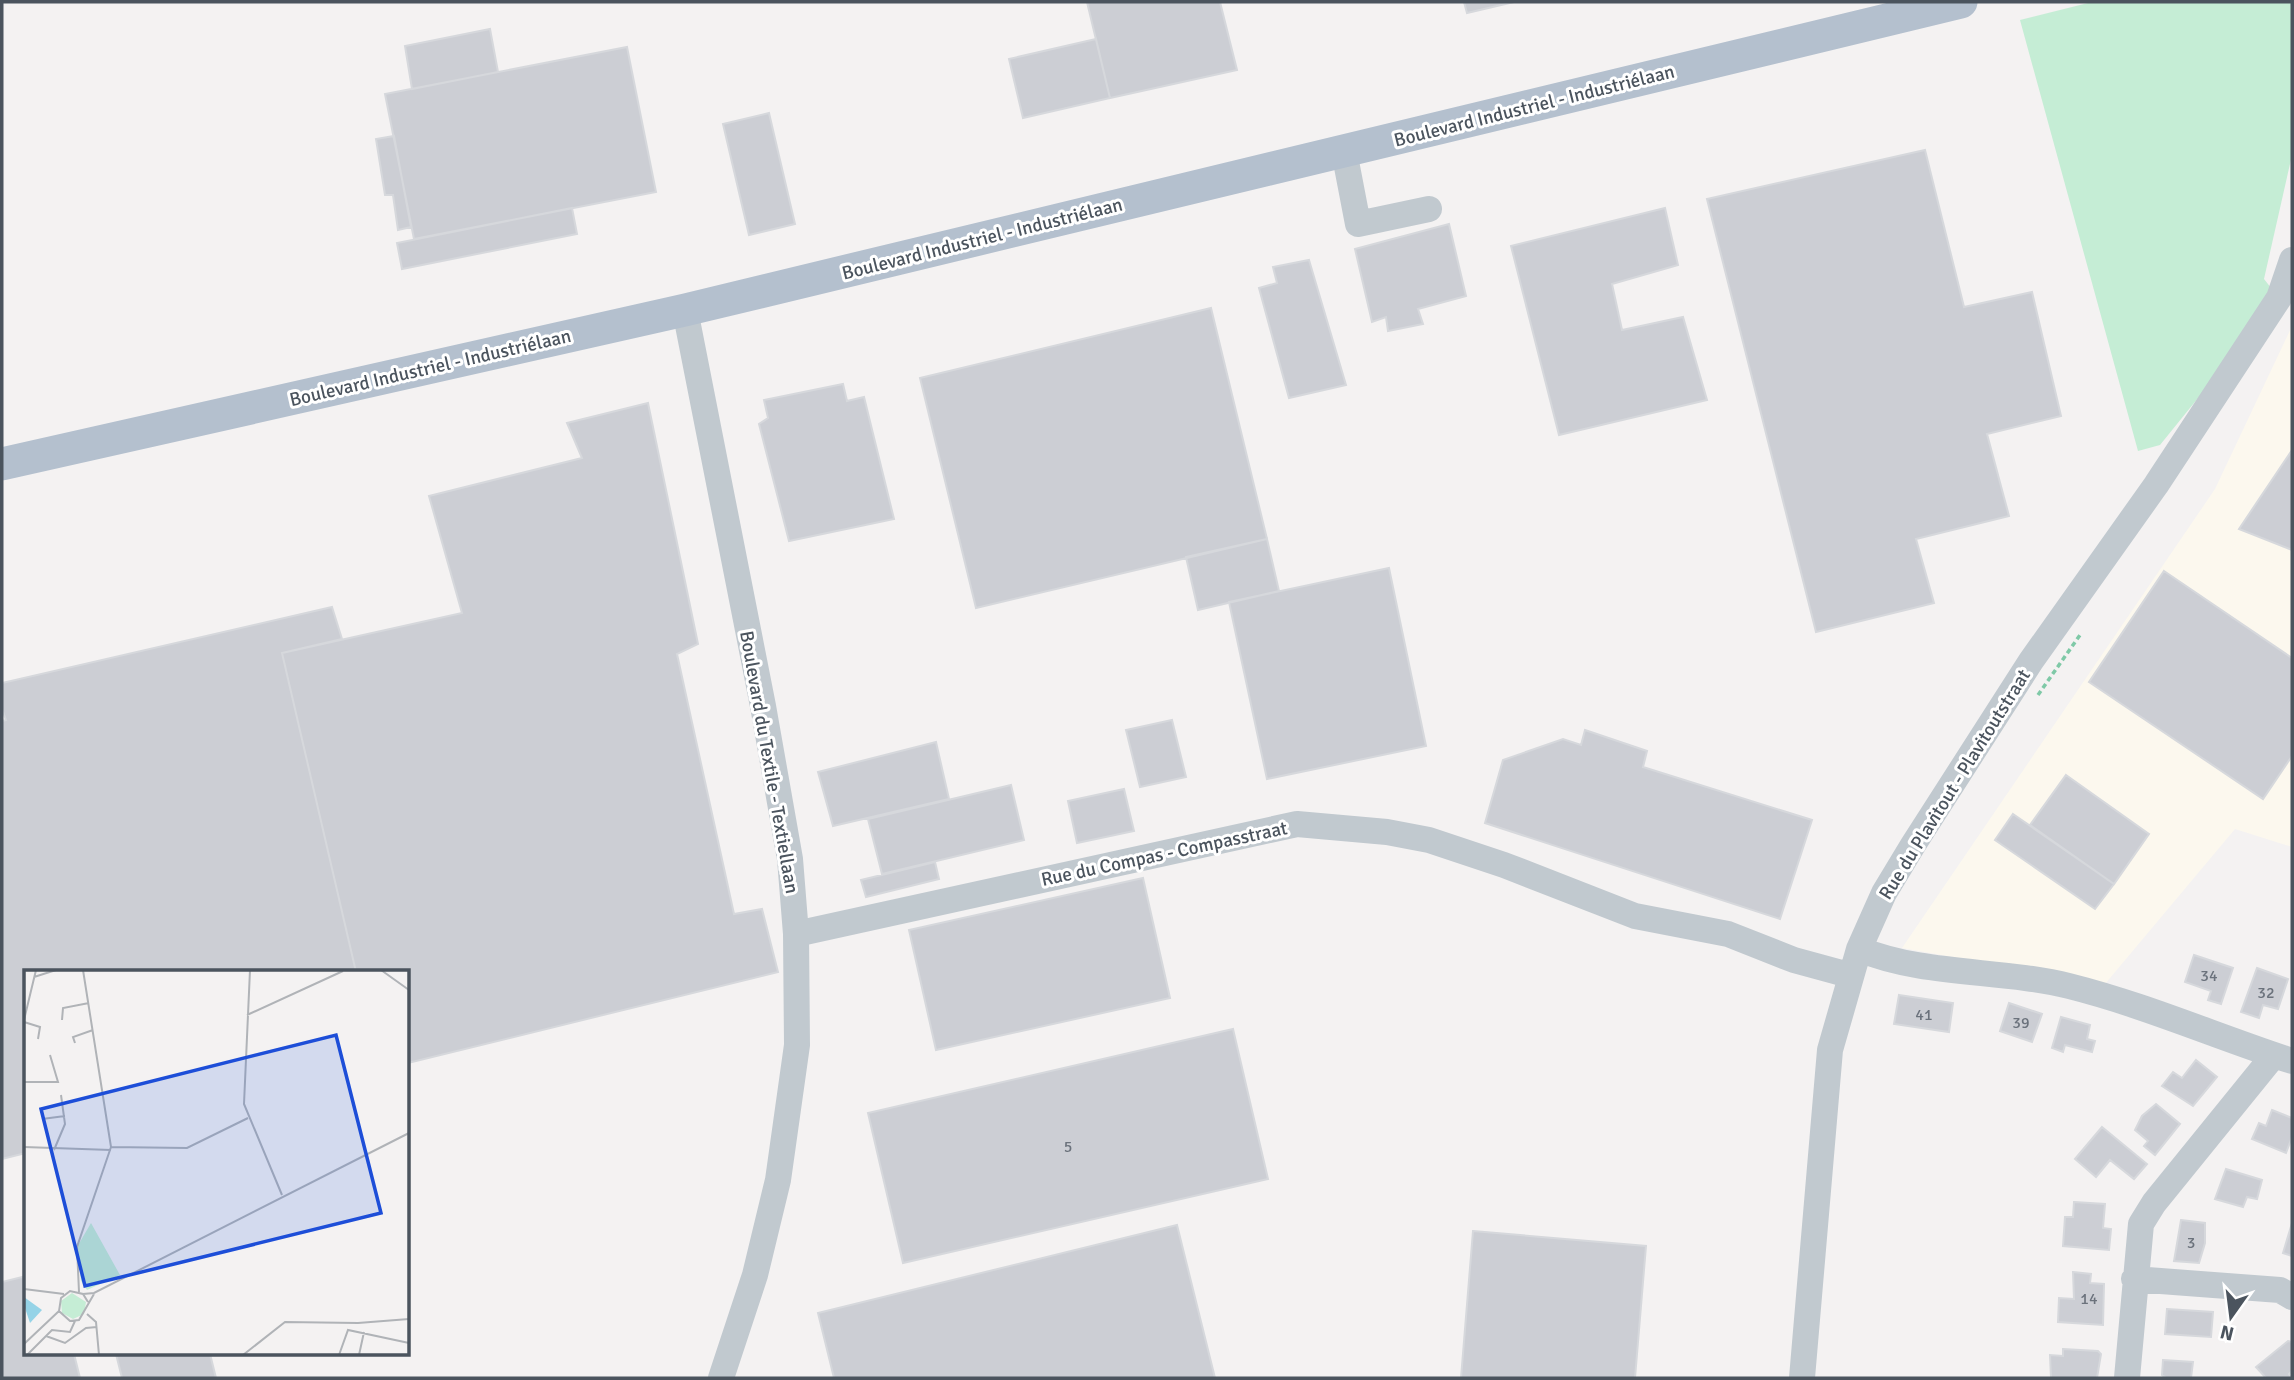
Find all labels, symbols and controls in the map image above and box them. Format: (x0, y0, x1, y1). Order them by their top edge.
street label: Boulevard Industriel - Industriélaan (1391, 59, 1677, 152)
street label: Boulevard Industriel - Industriélaan (839, 192, 1125, 285)
street label: Boulevard Industriel - Industriélaan (287, 324, 573, 412)
street label: Boulevard du Textile - Textiellaan (734, 629, 804, 895)
street label: Rue du Plavitout - Plavitoutstraat (1874, 664, 2036, 904)
street label: Rue du Compas - Compasstraat (1039, 816, 1290, 892)
house number: 34 (2200, 966, 2218, 986)
inset map (24, 970, 410, 1356)
house number: 32 (2257, 983, 2275, 1003)
house number: 41 (1915, 1005, 1933, 1025)
house number: 39 (2012, 1013, 2030, 1033)
house number: 5 (1064, 1137, 1072, 1157)
house number: 3 (2187, 1233, 2195, 1253)
north arrow (2196, 1282, 2266, 1352)
house number: 14 (2080, 1289, 2098, 1309)
text: N (2218, 1319, 2236, 1346)

